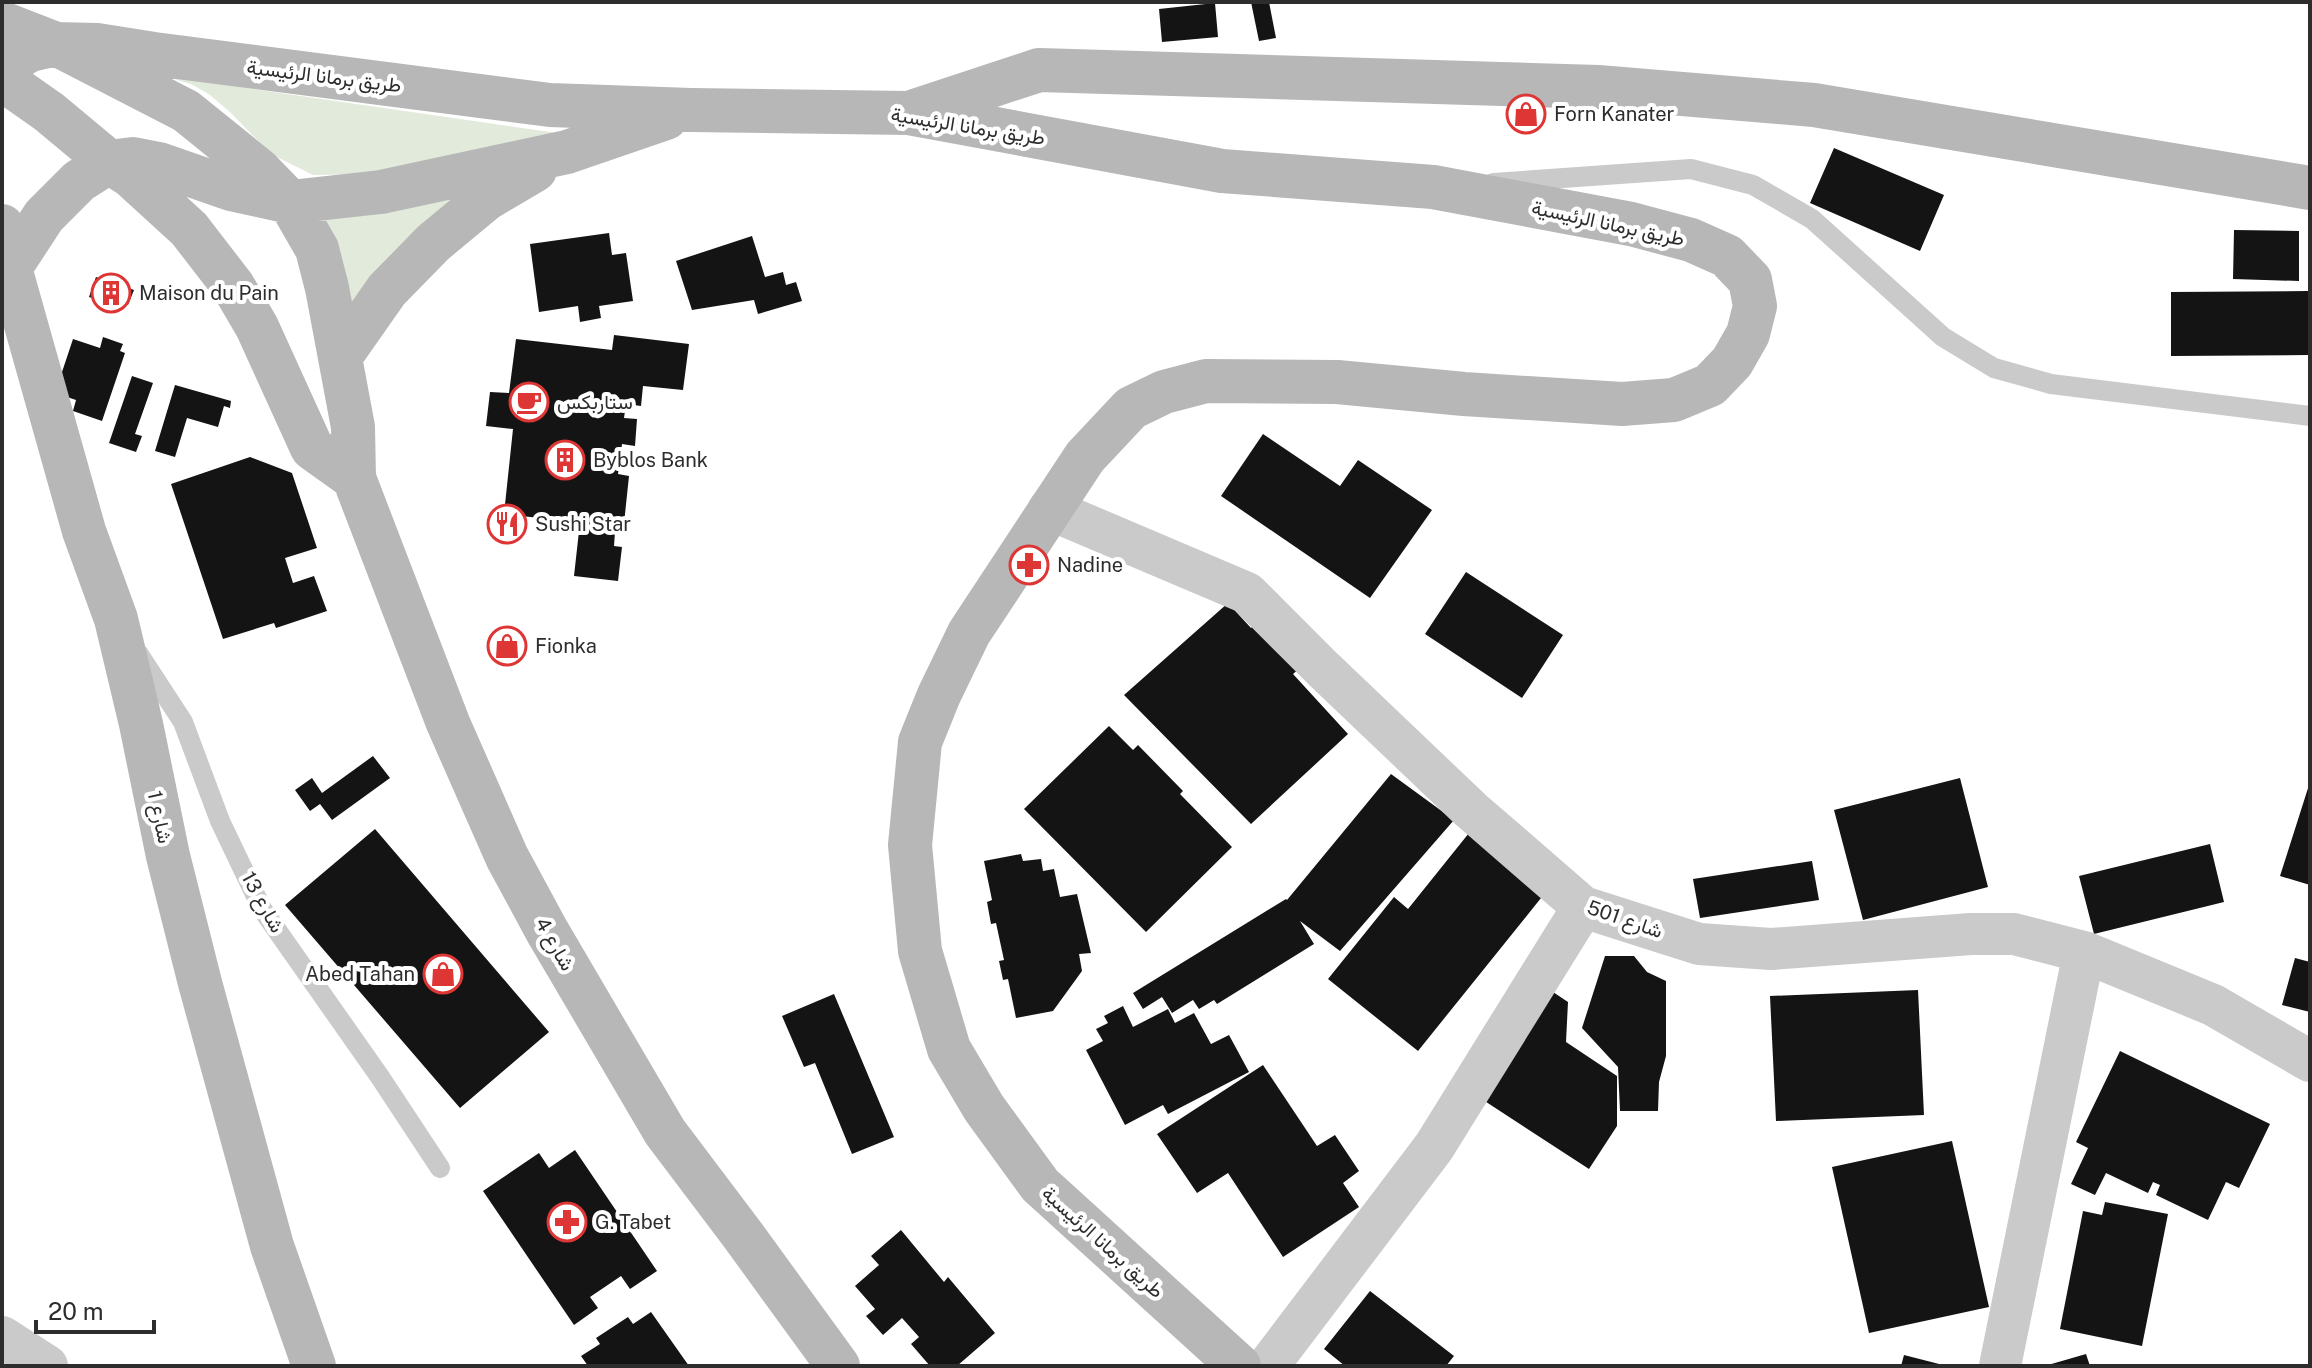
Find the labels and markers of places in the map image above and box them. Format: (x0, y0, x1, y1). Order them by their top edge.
shop icon: Forn Kanater (1505, 93, 1547, 135)
place label: Forn Kanater (1554, 102, 1675, 126)
building icon: Maison du Pain (90, 272, 132, 314)
place label: Maison du Pain (139, 281, 279, 305)
cafe icon: ستاربكس (508, 381, 550, 423)
place label: ستاربكس (557, 390, 633, 415)
building icon: Byblos Bank (544, 439, 586, 481)
place label: Byblos Bank (593, 448, 708, 472)
restaurant icon: Sushi Star (486, 503, 528, 545)
place label: Sushi Star (535, 512, 631, 536)
pharmacy icon: Nadine (1008, 544, 1050, 586)
place label: Nadine (1057, 553, 1123, 577)
shop icon: Fionka (486, 625, 528, 667)
place label: Fionka (535, 634, 597, 658)
shop icon: Abed Tahan (422, 953, 464, 995)
place label: Abed Tahan (305, 962, 415, 986)
pharmacy icon: G. Tabet (546, 1201, 588, 1243)
place label: G. Tabet (595, 1210, 671, 1234)

